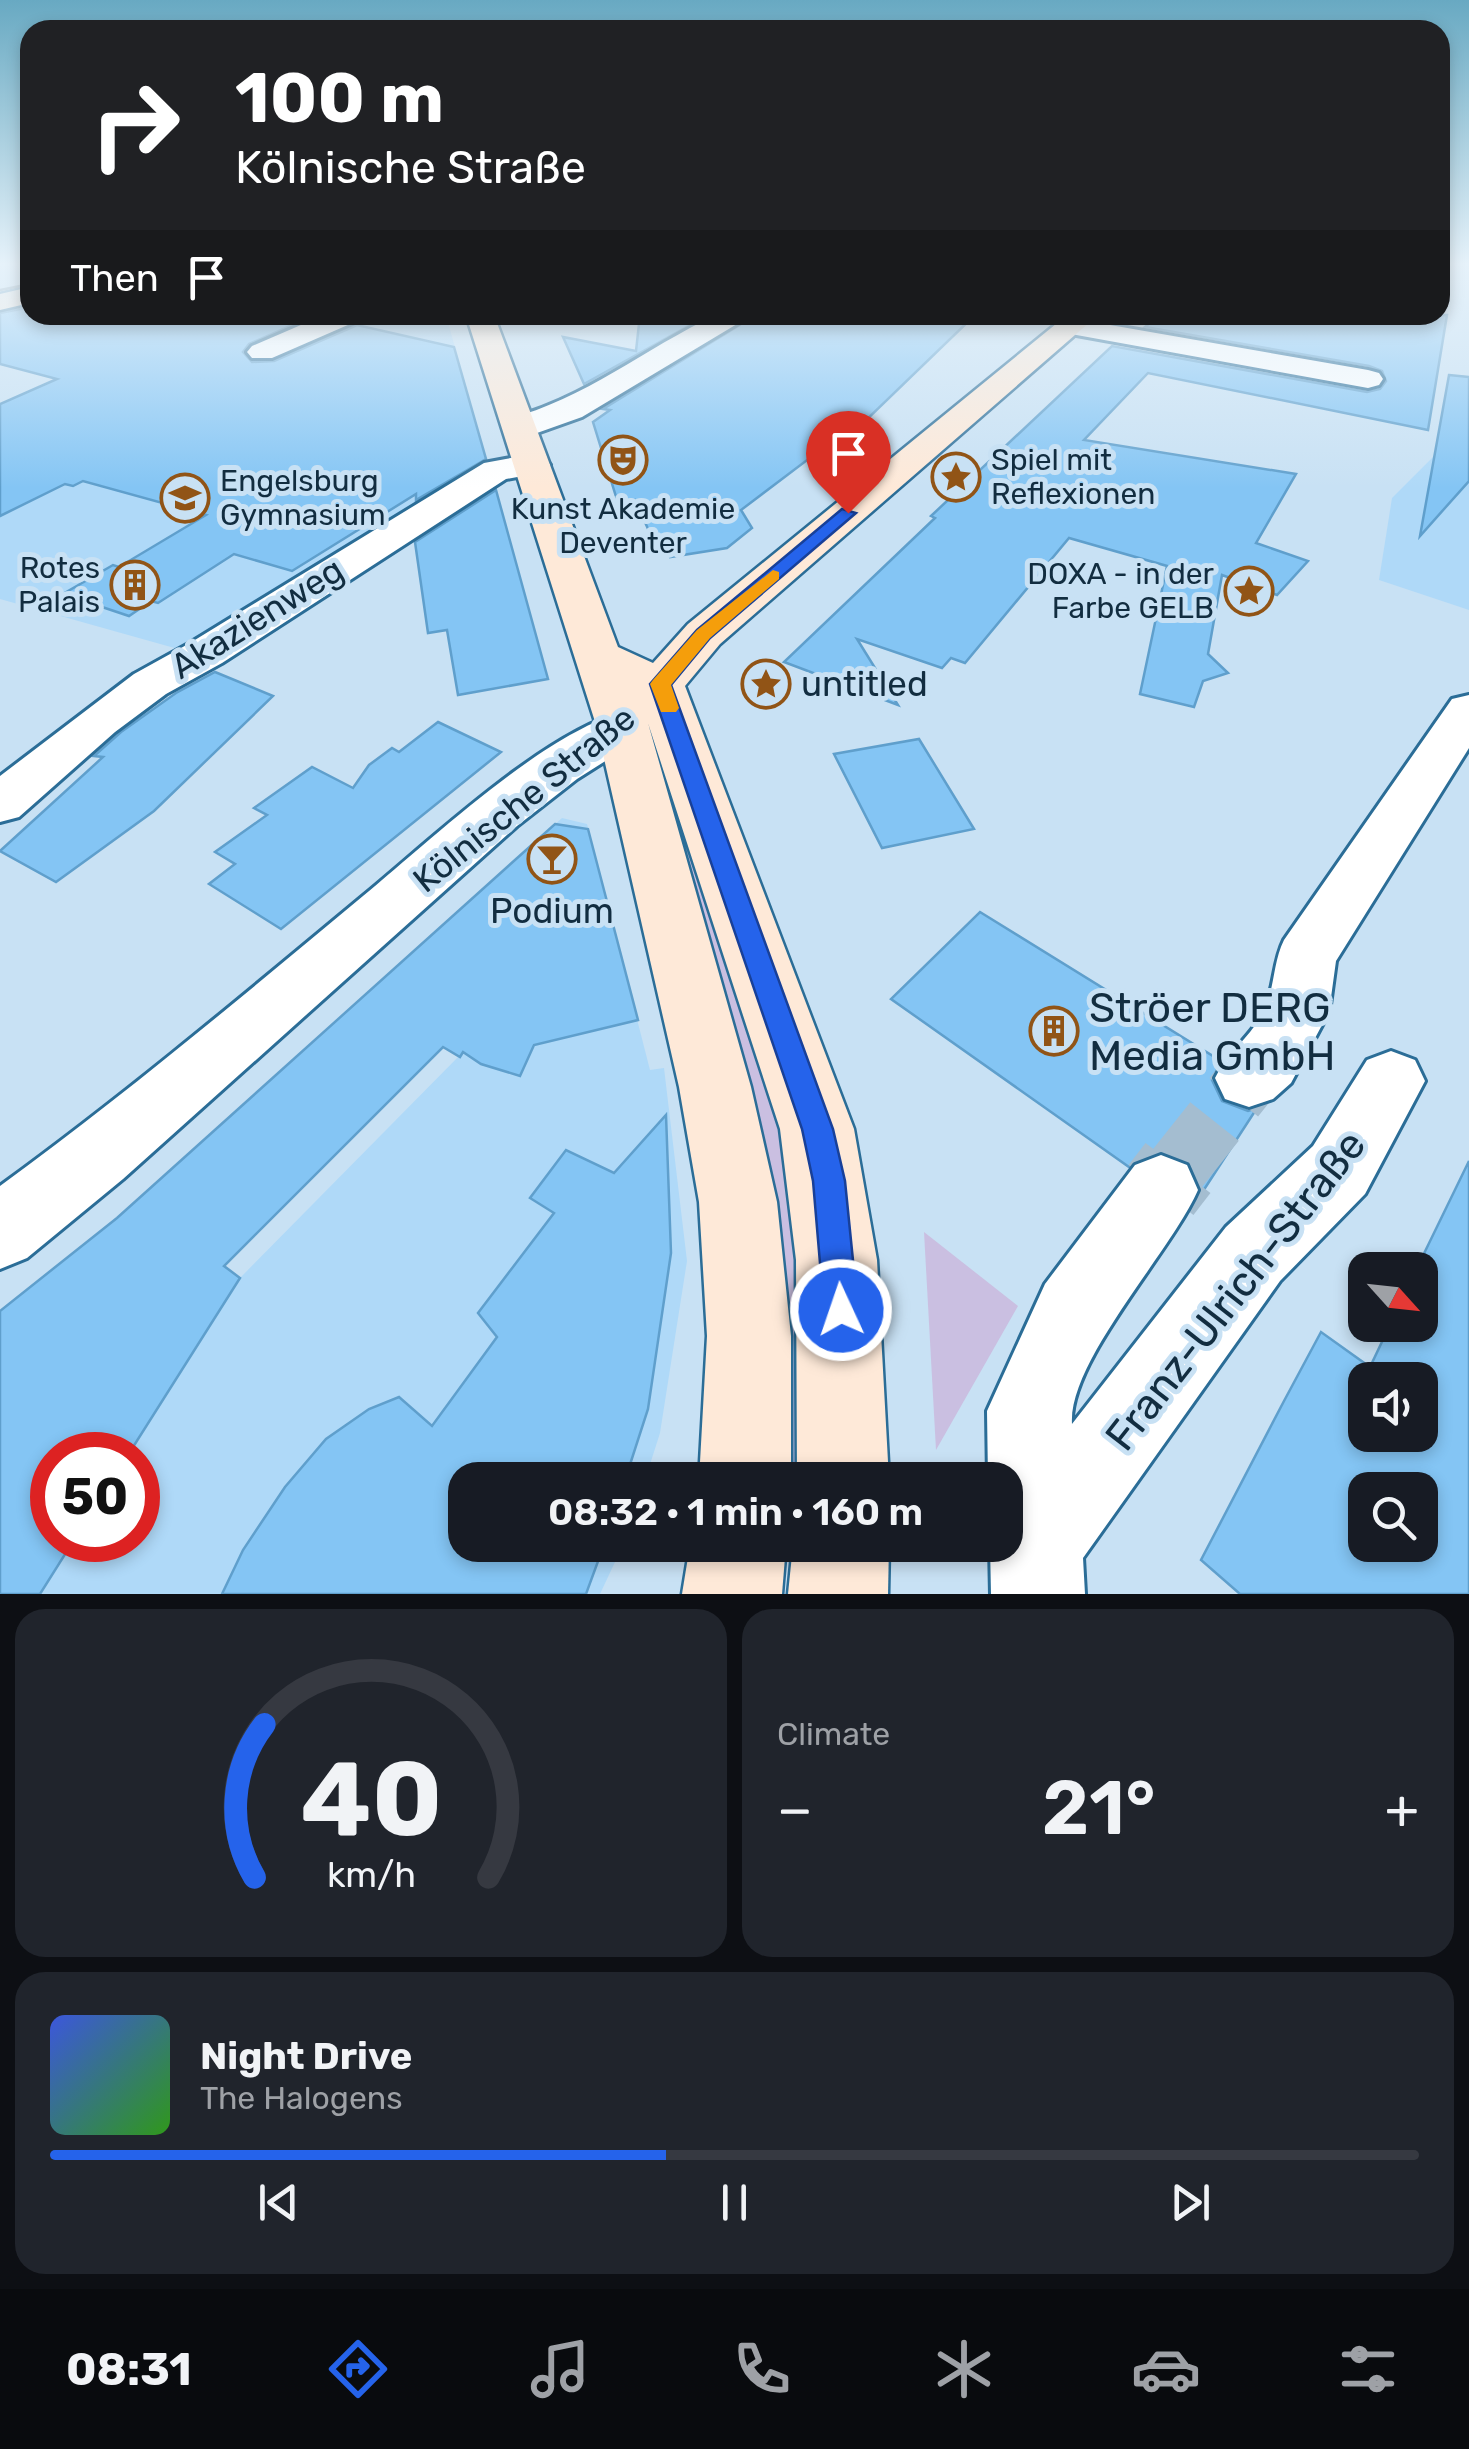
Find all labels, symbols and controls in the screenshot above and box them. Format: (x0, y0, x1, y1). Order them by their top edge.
text: 100 m (235, 57, 444, 140)
icon: right (70, 60, 200, 190)
text: Kölnische Straße (235, 141, 586, 194)
icon: arrive (179, 250, 234, 305)
text: Then (70, 255, 159, 301)
pin (806, 411, 891, 514)
icon: arrive (821, 426, 876, 481)
theatre icon: Kunst Akademie Deventer (597, 434, 649, 486)
place label: Spiel mit Reflexionen (991, 442, 1155, 512)
place icon: Spiel mit Reflexionen (930, 451, 982, 503)
place label: Engelsburg Gymnasium (220, 463, 386, 533)
school or university icon: Engelsburg Gymnasium (159, 472, 211, 524)
place label: Kunst Akademie Deventer (511, 491, 735, 561)
street label: Akazienweg (163, 548, 351, 688)
place label: Rotes Palais (18, 550, 100, 620)
place label: DOXA - in der Farbe GELB (1027, 556, 1215, 626)
building icon: Rotes Palais (109, 559, 161, 611)
place icon: DOXA - in der Farbe GELB (1223, 565, 1275, 617)
place icon: untitled (740, 658, 792, 710)
place label: untitled (801, 663, 928, 705)
street label: Kölnische Straße (405, 697, 643, 901)
bar icon: Podium (526, 833, 578, 885)
place label: Podium (490, 890, 614, 932)
place label: Ströer DERG Media GmbH (1089, 983, 1335, 1081)
building icon: Ströer DERG Media GmbH (1028, 1005, 1080, 1057)
street label: Franz-Ulrich-Straße (1095, 1121, 1376, 1461)
north arrow (1348, 1252, 1438, 1342)
map controls (1348, 1252, 1438, 1562)
position arrow (789, 1258, 893, 1362)
button: sound (1348, 1362, 1438, 1452)
speed limit sign: 50 (30, 1432, 160, 1562)
button: search (1348, 1472, 1438, 1562)
text: 08:32 · 1 min · 160 m (548, 1489, 923, 1535)
text: Climate (777, 1715, 890, 1753)
text: 40 (300, 1738, 442, 1861)
text: 21° (1042, 1764, 1156, 1853)
text: − (777, 1777, 813, 1842)
text: + (1385, 1777, 1419, 1842)
text: km/h (326, 1854, 416, 1896)
text: Night Drive (200, 2033, 412, 2079)
text: The Halogens (200, 2079, 403, 2117)
icon: previous (251, 2175, 306, 2230)
icon: pause (707, 2175, 762, 2230)
icon: next (1163, 2175, 1218, 2230)
icon: directions (323, 2334, 393, 2404)
icon: music (525, 2334, 595, 2404)
icon: phone (727, 2334, 797, 2404)
icon: climate (929, 2334, 999, 2404)
icon: car (1131, 2334, 1201, 2404)
icon: filters (1333, 2334, 1403, 2404)
text: 08:31 (66, 2343, 192, 2396)

